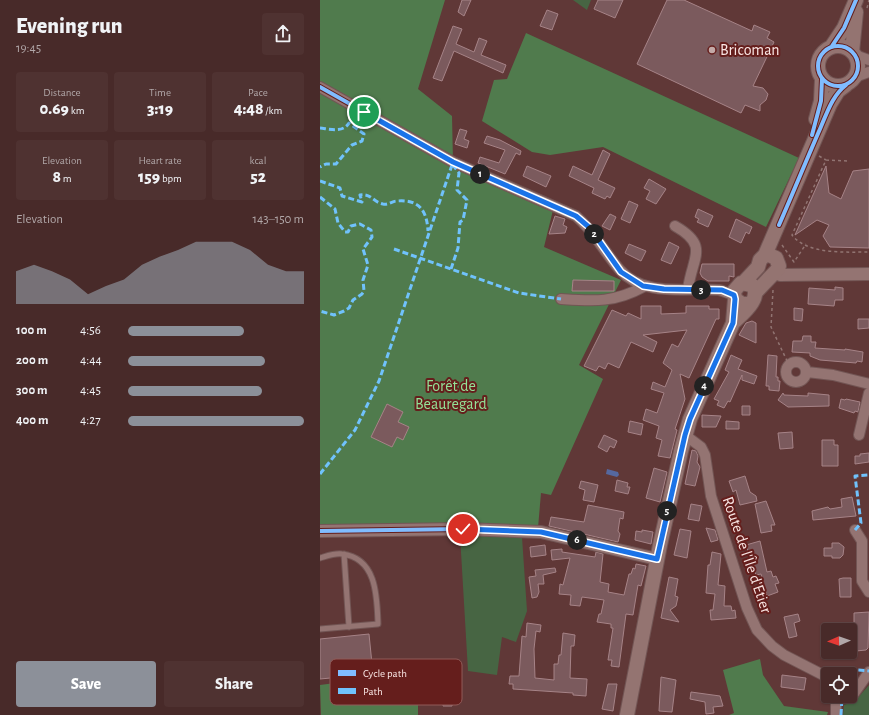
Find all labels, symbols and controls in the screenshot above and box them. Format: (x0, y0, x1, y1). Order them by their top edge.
button: share (262, 13, 304, 55)
text: Evening run (16, 15, 123, 37)
text: 19:45 (16, 42, 41, 55)
place label: Bricoman (720, 42, 780, 58)
marker: Bricoman (707, 45, 717, 55)
text: Distance (43, 87, 81, 98)
text: Time (149, 87, 171, 98)
text: Pace (248, 87, 268, 98)
pin (347, 95, 381, 129)
text: 0.69 (40, 100, 69, 117)
text: 3:19 (147, 100, 173, 117)
text: 4:48 (234, 100, 264, 117)
icon: arrive (353, 101, 375, 123)
text: km (69, 105, 84, 116)
text: /km (264, 105, 282, 116)
text: Elevation (42, 155, 82, 166)
text: Heart rate (138, 155, 182, 166)
text: kcal (250, 155, 266, 166)
pin: 1 (470, 164, 490, 184)
text: 8 (52, 168, 61, 185)
text: 159 (138, 168, 160, 185)
text: 52 (250, 168, 266, 185)
text: 1 (478, 168, 482, 179)
text: m (61, 173, 72, 184)
text: bpm (160, 173, 182, 184)
text: Elevation (16, 213, 63, 226)
text: 143–150 m (252, 213, 304, 226)
pin: 2 (584, 224, 604, 244)
text: 2 (591, 228, 597, 239)
pin: 3 (691, 280, 711, 300)
text: 3 (699, 284, 703, 295)
text: 100 m (16, 324, 47, 337)
text: 4:56 (80, 324, 101, 337)
text: 200 m (16, 354, 48, 367)
text: 4:44 (80, 354, 102, 367)
pin: 4 (694, 376, 714, 396)
park label: Forêt de Beauregard (415, 378, 487, 412)
text: 4 (701, 380, 707, 391)
text: 300 m (16, 384, 48, 397)
text: 4:45 (80, 384, 101, 397)
text: 400 m (16, 414, 49, 427)
text: 4:27 (80, 414, 101, 427)
street label: Route de l'Île d'Etier (720, 494, 777, 616)
pin: 5 (657, 501, 677, 521)
text: 5 (665, 505, 669, 516)
pin (446, 512, 480, 546)
icon: check (452, 518, 474, 540)
pin: 6 (567, 530, 587, 550)
text: 6 (574, 534, 580, 545)
north arrow (821, 623, 857, 659)
map controls (821, 623, 857, 703)
legend (330, 659, 462, 705)
button: Save (16, 661, 156, 707)
button: Share (164, 661, 304, 707)
button: locate (821, 667, 857, 703)
text: Cycle path (363, 668, 407, 679)
text: Path (363, 686, 383, 697)

